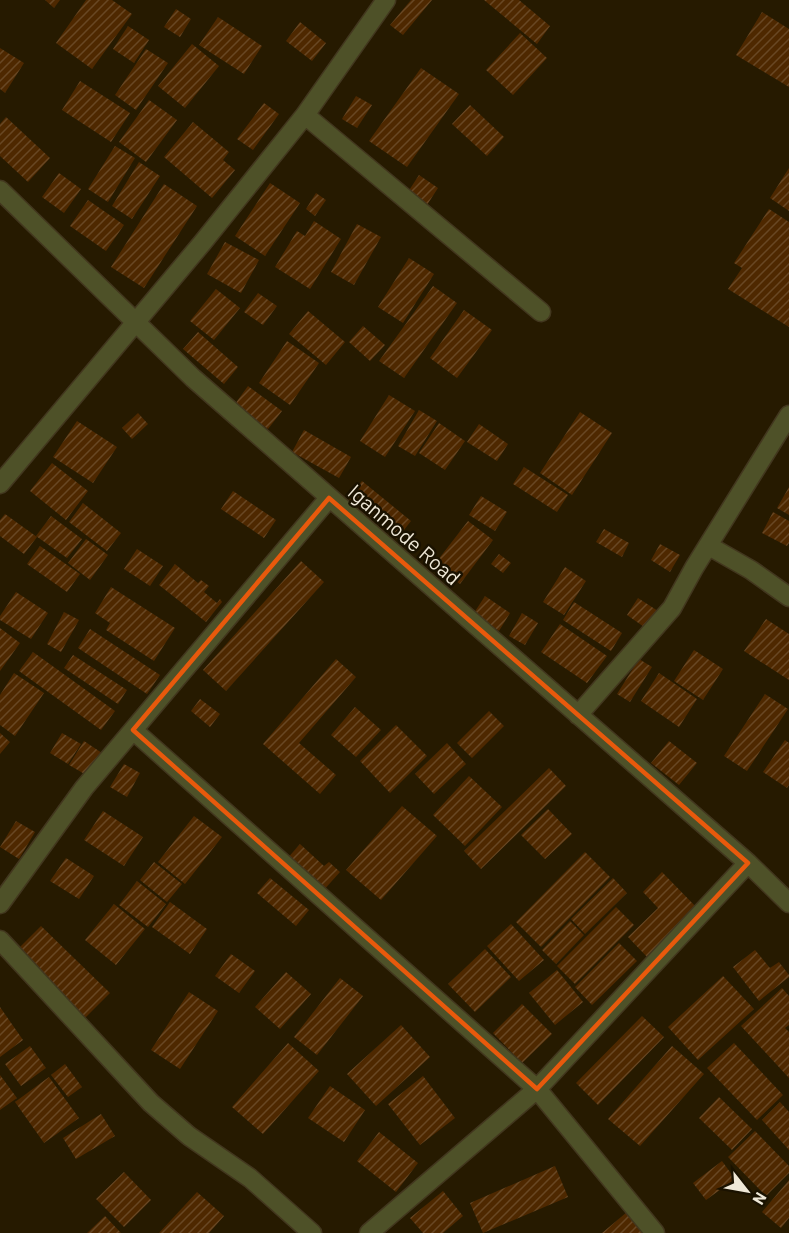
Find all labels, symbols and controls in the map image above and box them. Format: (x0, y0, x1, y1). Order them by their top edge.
street label: Iganmode Road (344, 478, 466, 590)
north arrow (717, 1161, 777, 1221)
text: N (749, 1190, 771, 1208)

